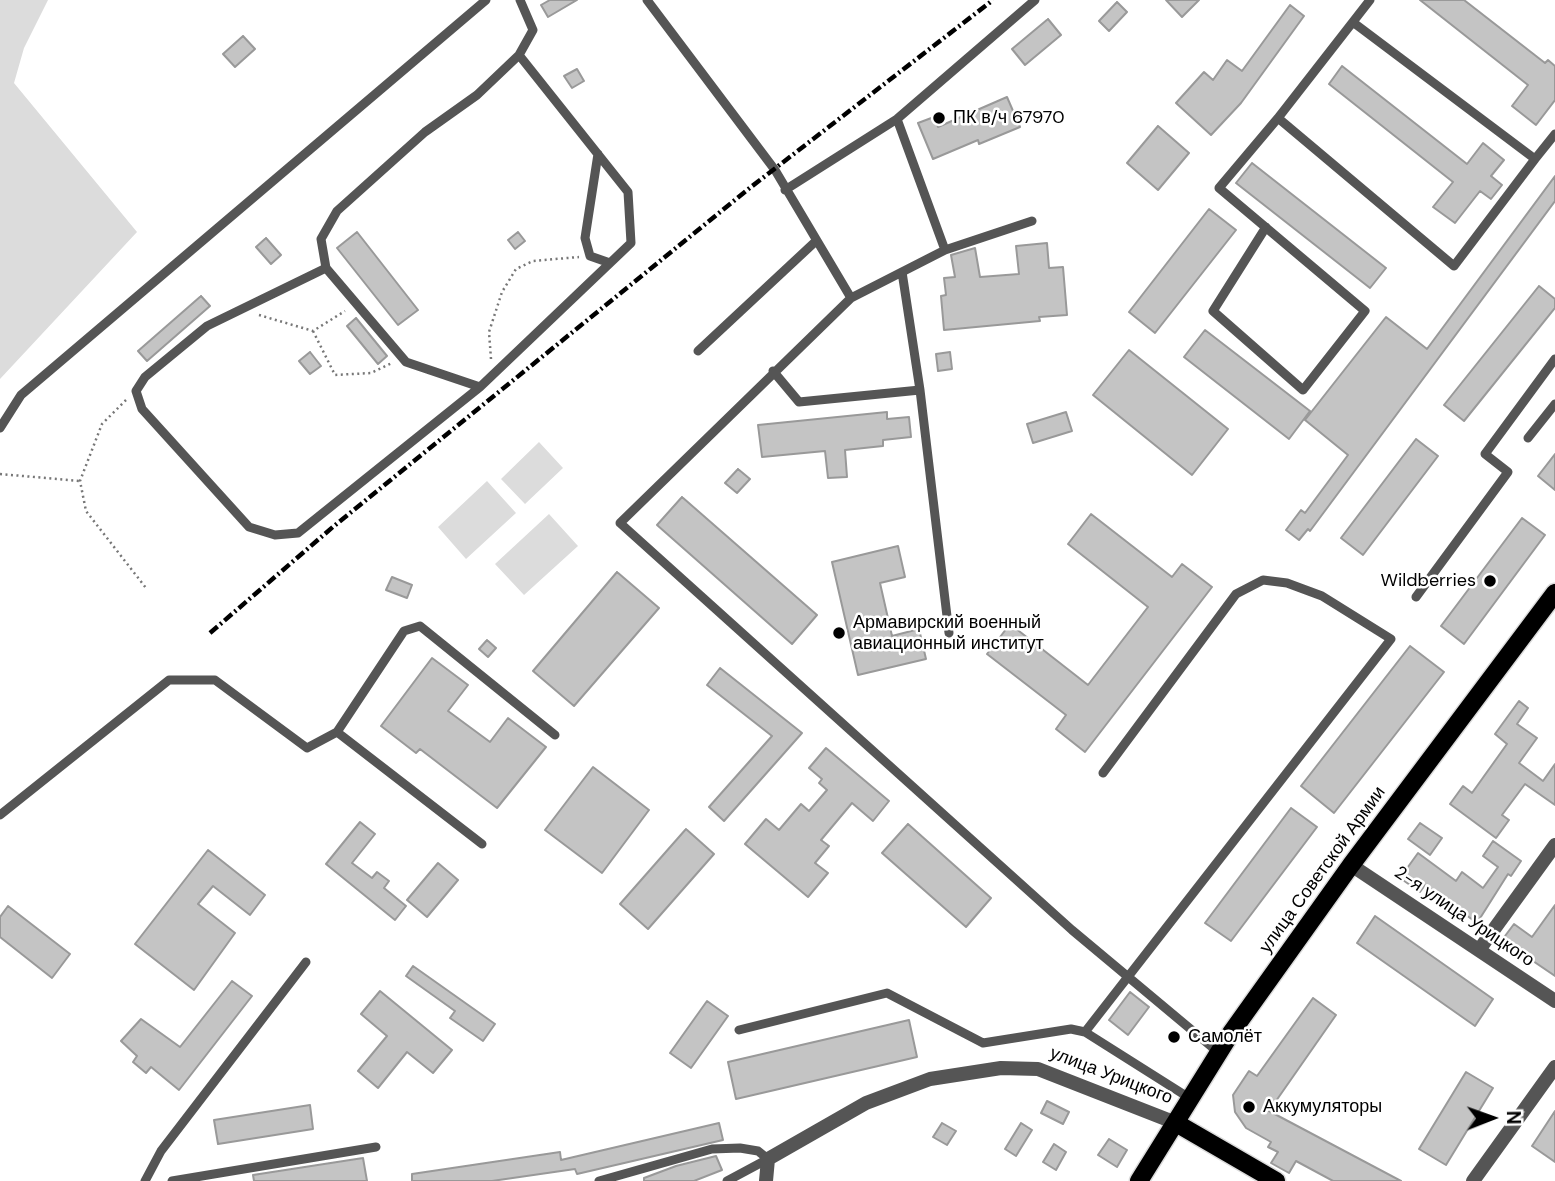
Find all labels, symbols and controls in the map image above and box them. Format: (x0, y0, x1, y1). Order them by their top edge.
place label: ПК в/ч 67970 (953, 107, 1064, 129)
marker: ПК в/ч 67970 (931, 110, 947, 126)
place label: Wildberries (1381, 570, 1476, 592)
marker: Wildberries (1482, 573, 1498, 589)
place label: Армавирский военный авиационный институт (853, 612, 1044, 654)
marker: Армавирский военный авиационный институт (831, 625, 847, 641)
street label: улица Советской Армии (1255, 783, 1391, 957)
street label: 2-я улица Урицкого (1390, 862, 1538, 972)
place label: Самолёт (1188, 1026, 1262, 1048)
marker: Самолёт (1166, 1029, 1182, 1045)
street label: улица Урицкого (1047, 1043, 1175, 1109)
north arrow (1457, 1083, 1527, 1153)
place label: Аккумуляторы (1263, 1096, 1382, 1118)
marker: Аккумуляторы (1241, 1099, 1257, 1115)
text: N (1501, 1110, 1526, 1125)

